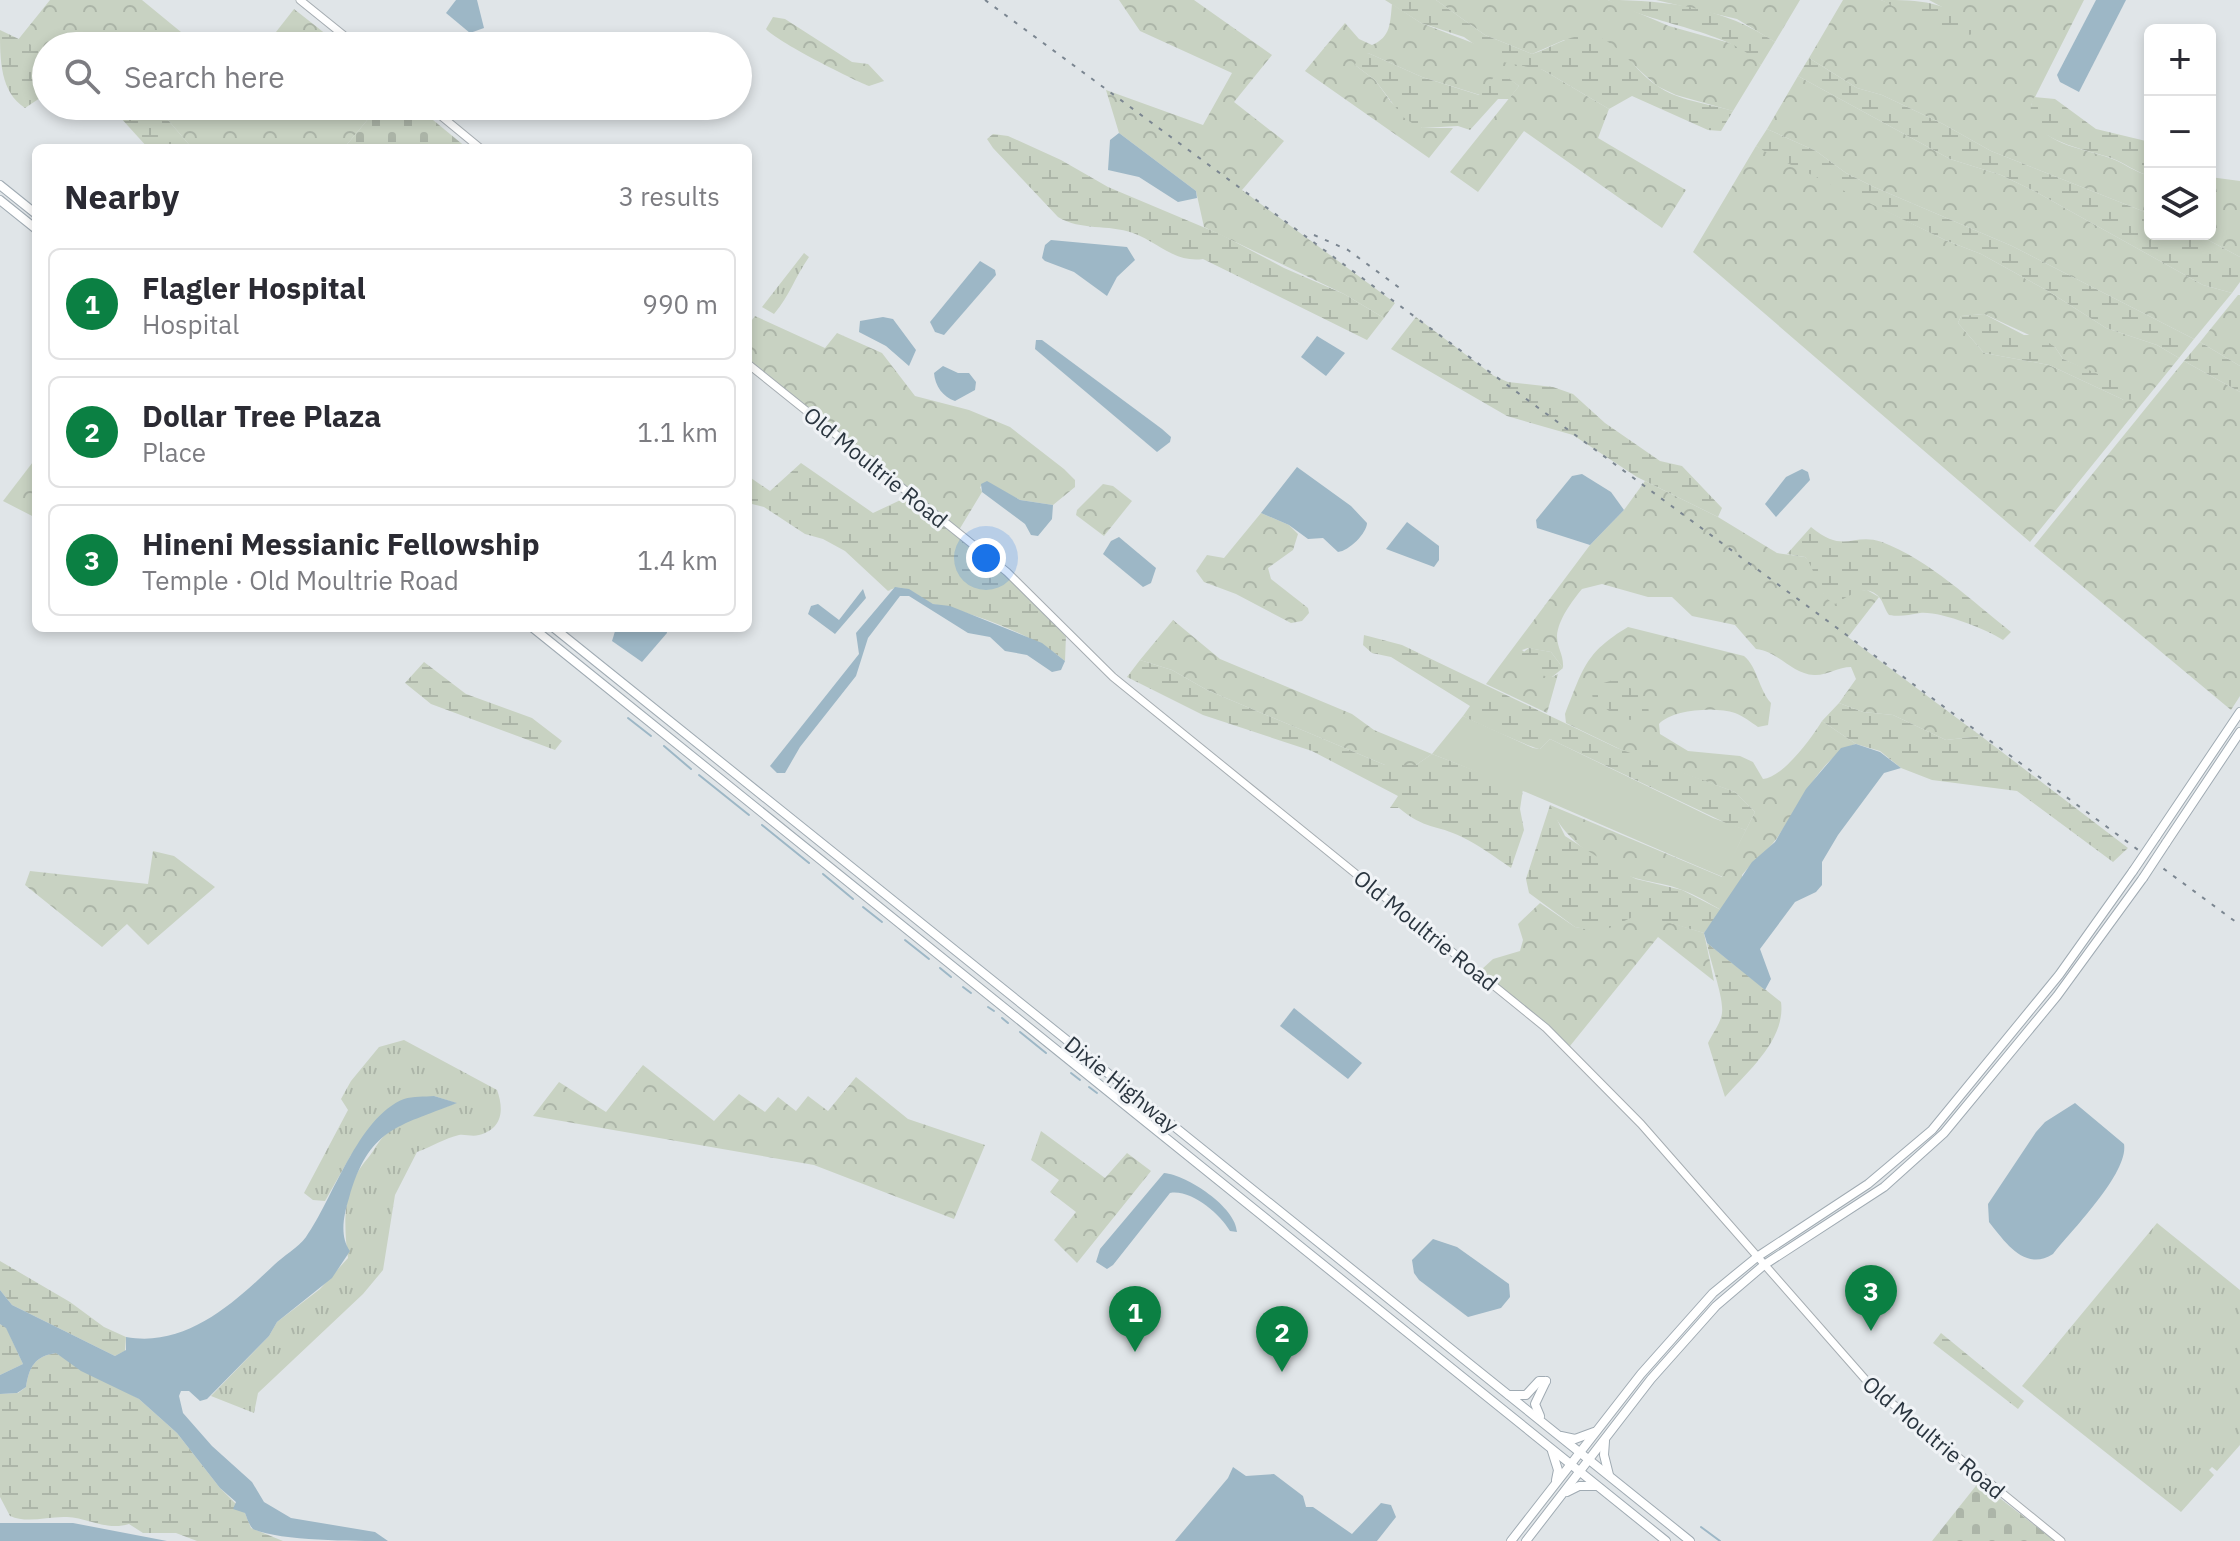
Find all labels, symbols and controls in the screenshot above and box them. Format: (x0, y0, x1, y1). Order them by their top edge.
map controls (2144, 24, 2216, 240)
button: + (2144, 24, 2216, 96)
search box (32, 32, 752, 120)
icon: search (60, 54, 104, 98)
text: Search here (124, 57, 285, 96)
button: − (2144, 96, 2216, 168)
button: layers (2144, 168, 2216, 240)
text: Nearby (64, 174, 179, 218)
text: 3 results (618, 179, 720, 213)
text: Flagler Hospital (142, 268, 366, 307)
text: 1 (84, 287, 100, 321)
text: 990 m (642, 287, 718, 321)
text: Hospital (142, 307, 239, 341)
text: Dollar Tree Plaza (142, 396, 381, 435)
street label: Old Moultrie Road (798, 400, 954, 534)
text: 2 (84, 415, 100, 449)
text: 1.1 km (637, 415, 718, 449)
text: Place (142, 435, 206, 469)
text: Hineni Messianic Fellowship (142, 524, 540, 563)
your location (966, 538, 1006, 578)
text: 3 (84, 543, 100, 577)
text: 1.4 km (637, 543, 718, 577)
text: Temple · Old Moultrie Road (142, 563, 459, 597)
street label: Old Moultrie Road (1348, 863, 1504, 997)
street label: Dixie Highway (1059, 1029, 1185, 1139)
pin: 3 (1845, 1265, 1897, 1331)
pin: 1 (1109, 1286, 1161, 1352)
pin: 2 (1256, 1306, 1308, 1372)
street label: Old Moultrie Road (1857, 1369, 2011, 1505)

